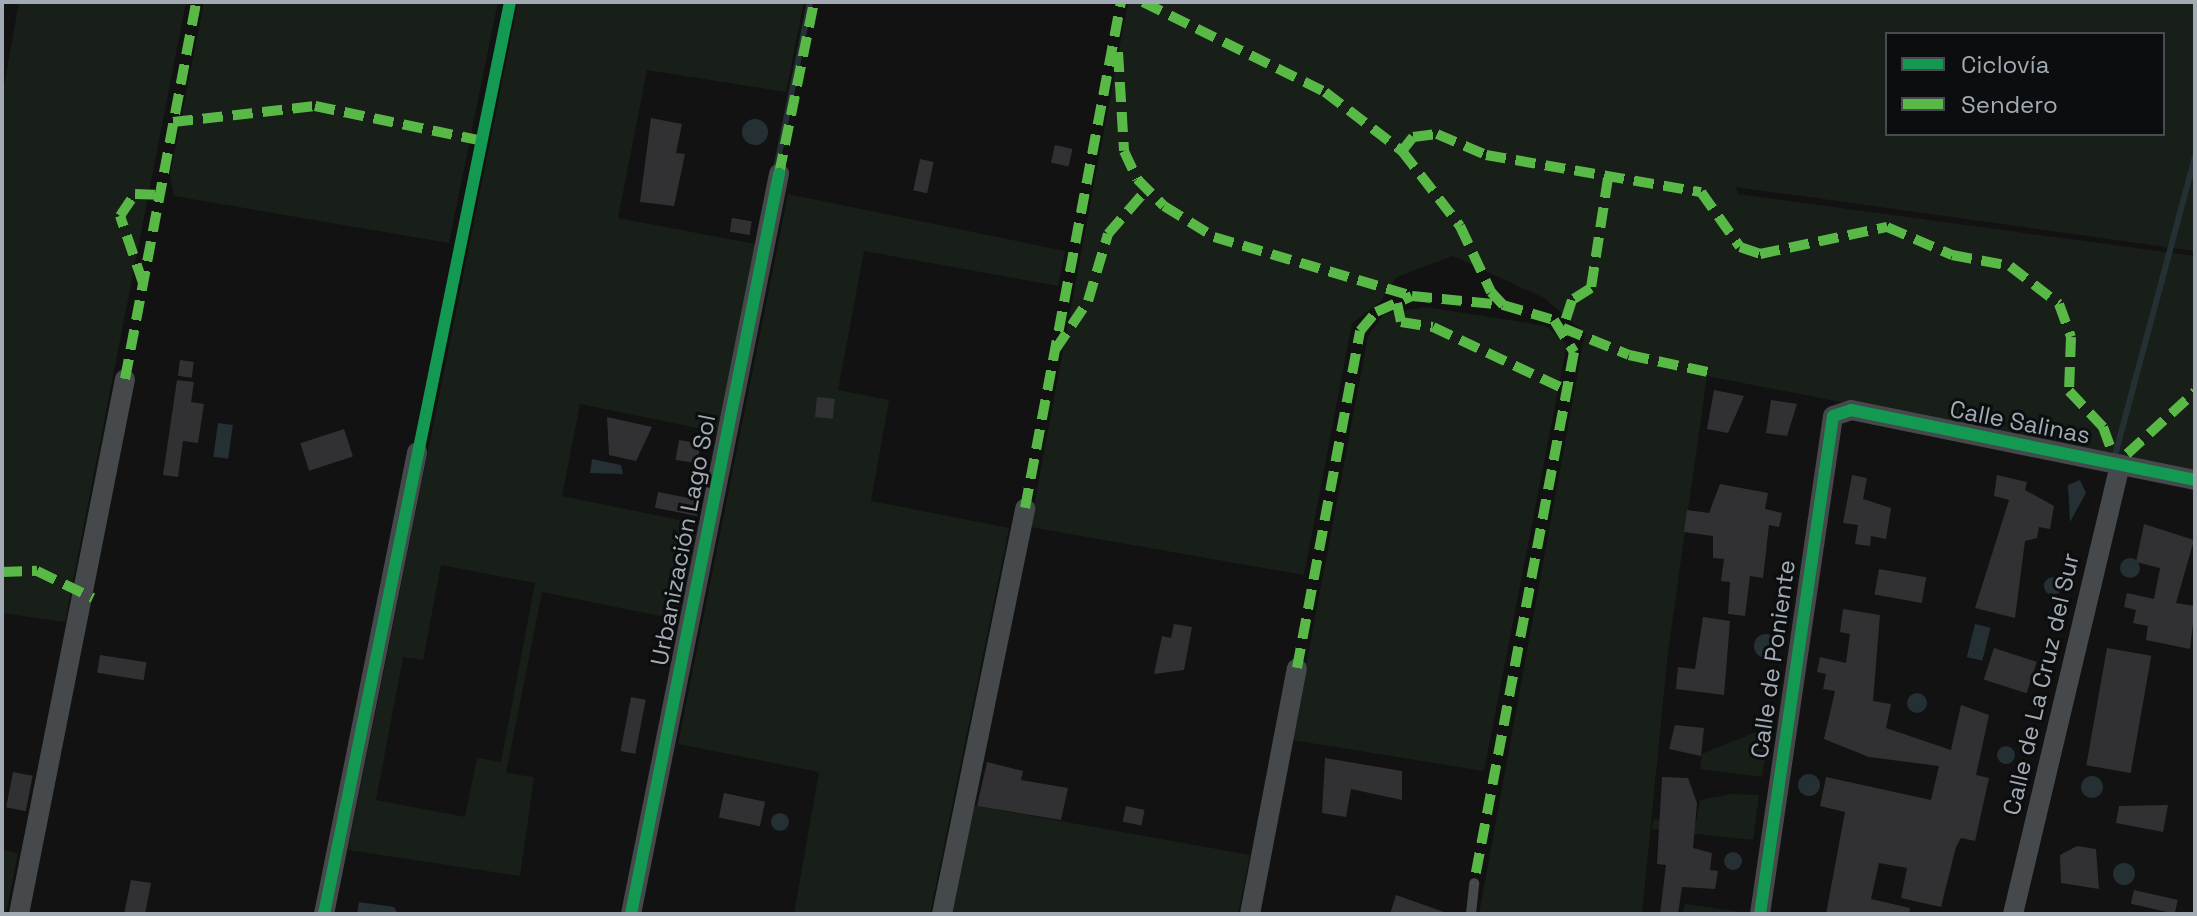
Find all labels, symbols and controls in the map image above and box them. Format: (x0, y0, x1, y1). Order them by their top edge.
legend (1885, 32, 2165, 136)
text: Ciclovía (1961, 49, 2049, 80)
text: Sendero (1961, 89, 2058, 120)
street label: Calle Salinas (1947, 394, 2093, 450)
street label: Urbanización Lago Sol (645, 412, 721, 668)
street label: Calle de La Cruz del Sur (1997, 550, 2085, 818)
street label: Calle de Poniente (1745, 558, 1801, 760)

